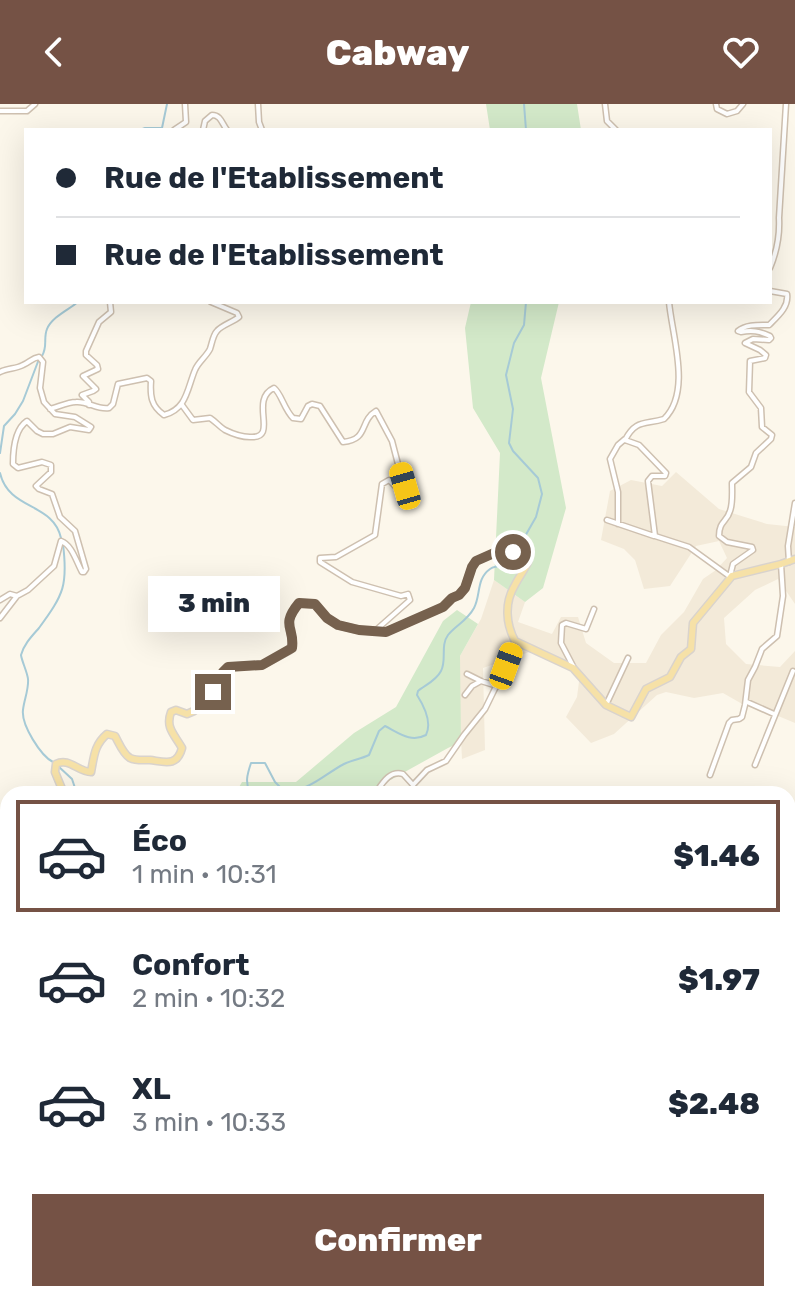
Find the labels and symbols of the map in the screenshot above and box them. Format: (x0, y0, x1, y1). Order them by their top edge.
car (387, 460, 423, 512)
route start (495, 534, 531, 570)
callout: 3 min (147, 576, 279, 632)
car (487, 639, 525, 693)
route end (195, 674, 231, 710)

